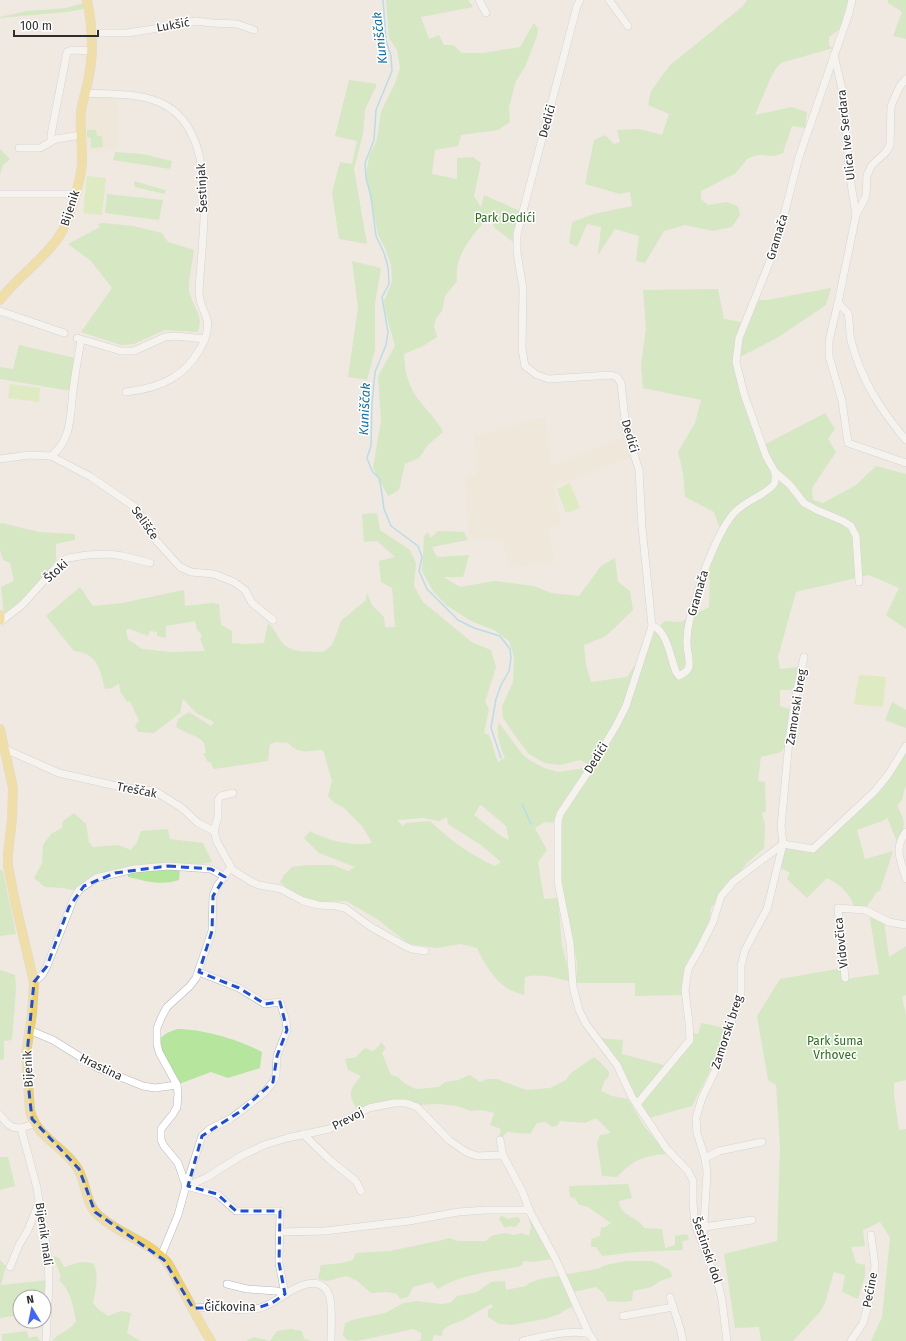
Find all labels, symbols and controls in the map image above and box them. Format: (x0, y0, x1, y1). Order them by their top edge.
water label: Kuniščak (369, 11, 390, 65)
scale bar (14, 12, 98, 38)
street label: Lukšić (155, 15, 191, 35)
text: 100 m (20, 19, 52, 33)
street label: Ulica Ive Serdara (834, 89, 858, 181)
street label: Dedići (536, 103, 558, 139)
street label: Šestinjak (193, 162, 210, 213)
street label: Bijenik (58, 187, 83, 228)
park label: Park Dedići (475, 211, 535, 225)
street label: Gramača (763, 212, 791, 262)
water label: Kuniščak (356, 383, 373, 435)
street label: Dedići (619, 418, 641, 454)
street label: Selišće (128, 504, 162, 542)
street label: Štoki (41, 556, 71, 585)
street label: Gramača (685, 568, 711, 618)
street label: Zamorski breg (783, 667, 809, 746)
street label: Dedići (581, 740, 611, 776)
street label: Treščak (116, 779, 159, 801)
street label: Vidovčica (831, 917, 851, 969)
street label: Zamorski breg (708, 993, 746, 1071)
park label: Park šuma Vrhovec (807, 1034, 863, 1062)
street label: Bijenik (20, 1049, 36, 1088)
street label: Hrastina (77, 1051, 125, 1083)
street label: Prevoj (330, 1105, 366, 1133)
street label: Bijenik mali (33, 1201, 55, 1267)
street label: Šestinski dol (689, 1215, 726, 1286)
street label: Pećine (860, 1271, 880, 1309)
north arrow (12, 1289, 52, 1329)
text: N (26, 1293, 35, 1307)
street label: Čičkovina (204, 1299, 256, 1314)

